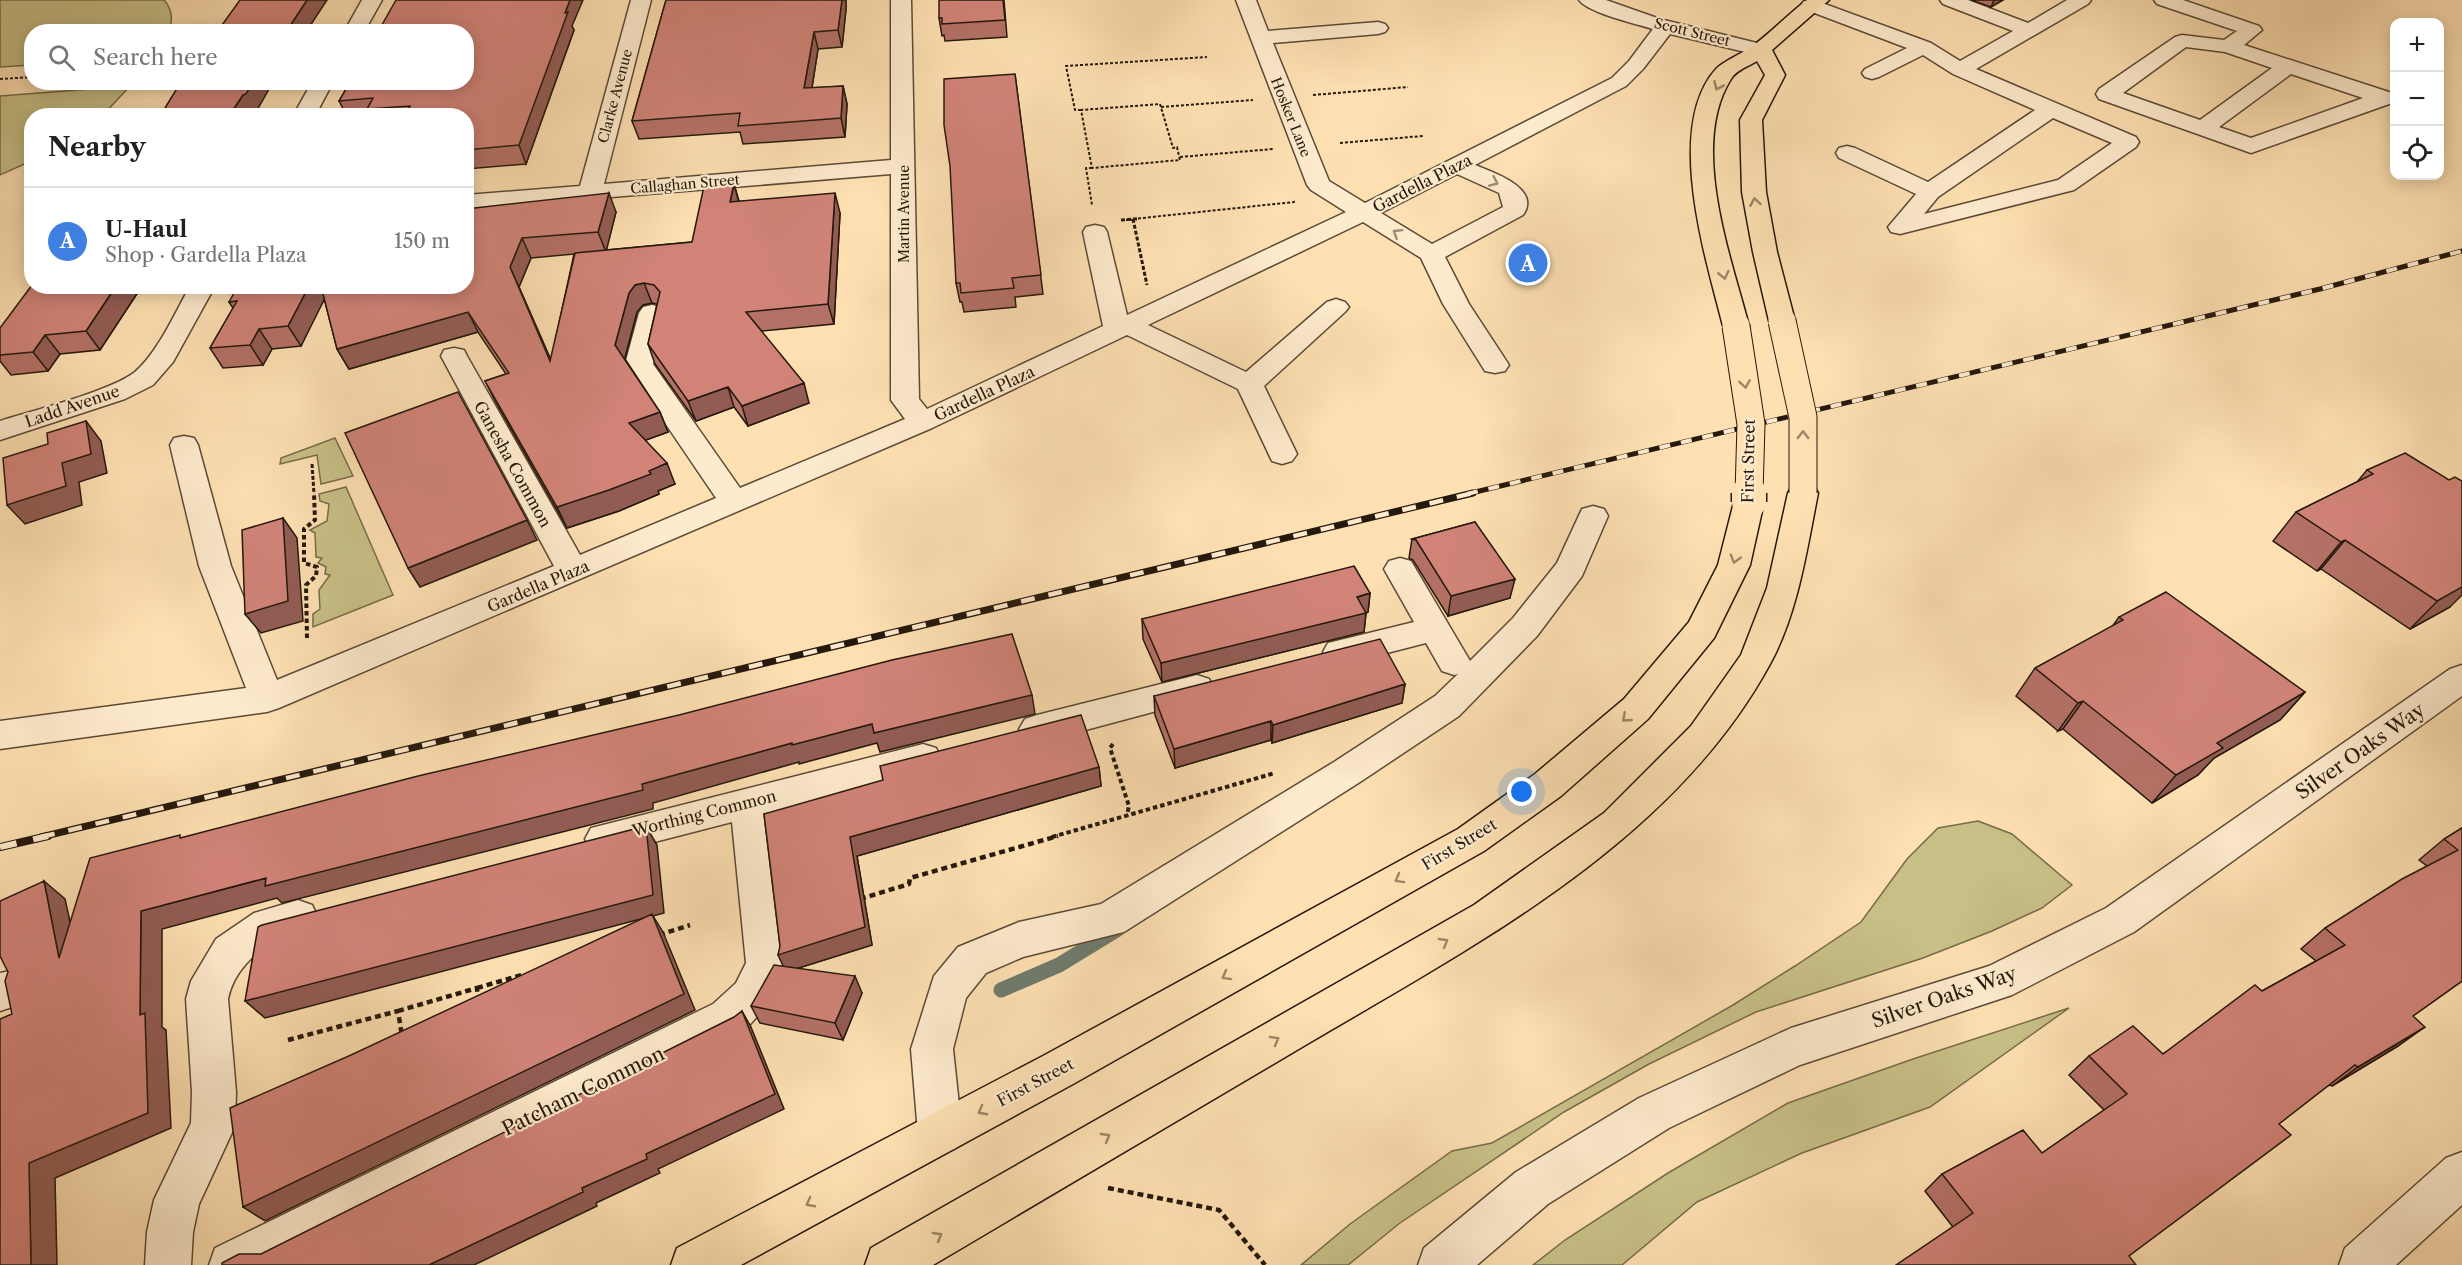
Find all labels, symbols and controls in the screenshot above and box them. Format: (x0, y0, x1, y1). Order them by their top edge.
street label: Scott Street (1652, 14, 1732, 50)
map controls (2390, 18, 2444, 180)
button: + (2390, 18, 2444, 72)
search box (24, 24, 474, 90)
icon: search (45, 41, 78, 74)
text: Search here (93, 44, 218, 71)
street label: Clarke Avenue (594, 47, 636, 145)
button: − (2390, 72, 2444, 126)
street label: Hosker Lane (1267, 75, 1315, 160)
one-way arrow (1713, 79, 1725, 90)
button: locate (2390, 126, 2444, 180)
text: Nearby (48, 131, 146, 163)
street label: Gardella Plaza (1369, 149, 1476, 217)
street label: Martin Avenue (895, 165, 913, 263)
street label: Callaghan Street (630, 170, 740, 198)
one-way arrow (1487, 174, 1498, 186)
one-way arrow (1750, 198, 1762, 207)
text: U-Haul (105, 216, 187, 243)
text: A (60, 229, 75, 253)
text: 150 m (394, 229, 450, 253)
one-way arrow (1393, 229, 1403, 241)
pin: A (1508, 240, 1547, 286)
text: Shop · Gardella Plaza (105, 243, 307, 267)
one-way arrow (1717, 270, 1730, 280)
street label: Gardella Plaza (930, 361, 1038, 425)
one-way arrow (1738, 378, 1751, 388)
street label: Ladd Avenue (22, 380, 122, 432)
street label: Ganesha Common (470, 397, 556, 531)
street label: First Street (1737, 418, 1759, 503)
one-way arrow (1797, 430, 1809, 439)
one-way arrow (1730, 553, 1742, 564)
street label: Gardella Plaza (484, 555, 593, 617)
street label: Silver Oaks Way (2291, 697, 2430, 804)
one-way arrow (1622, 711, 1633, 722)
your location (1507, 777, 1536, 806)
street label: Worthing Common (629, 785, 778, 841)
street label: First Street (1418, 814, 1500, 874)
one-way arrow (1395, 872, 1406, 884)
one-way arrow (1438, 938, 1448, 950)
street label: Silver Oaks Way (1868, 961, 2021, 1033)
one-way arrow (1222, 969, 1232, 980)
one-way arrow (1269, 1036, 1279, 1047)
street label: Patcham Common (498, 1041, 669, 1141)
street label: First Street (993, 1053, 1077, 1111)
one-way arrow (978, 1104, 988, 1115)
one-way arrow (1100, 1133, 1111, 1144)
one-way arrow (806, 1196, 816, 1207)
one-way arrow (932, 1231, 942, 1243)

